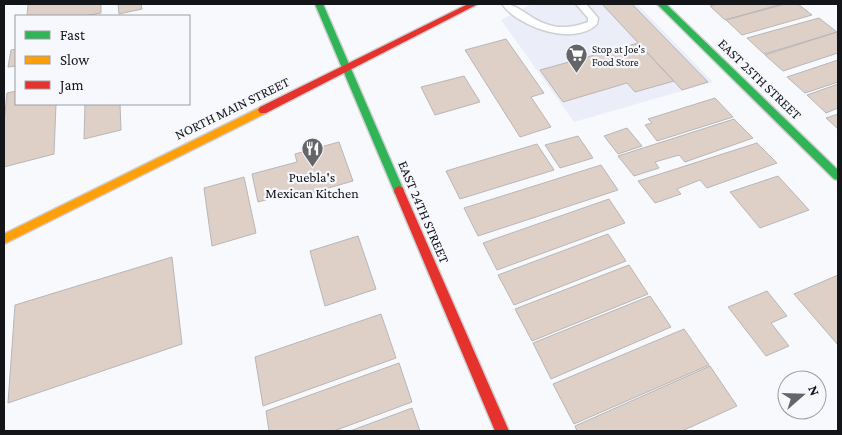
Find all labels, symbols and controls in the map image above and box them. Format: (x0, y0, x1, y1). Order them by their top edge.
legend (15, 15, 190, 105)
text: Fast (60, 27, 86, 43)
street label: EAST 25TH STREET (715, 35, 805, 123)
supermarket icon: Stop at Joe's Food Store (564, 43, 588, 74)
place label: Stop at Joe's Food Store (592, 43, 645, 68)
text: Slow (60, 52, 90, 68)
street label: NORTH MAIN STREET (172, 73, 292, 143)
text: Jam (58, 77, 83, 94)
restaurant icon: Puebla's Mexican Kitchen (300, 137, 324, 168)
street label: EAST 24TH STREET (395, 158, 453, 266)
place label: Puebla's Mexican Kitchen (265, 169, 359, 201)
north arrow (777, 370, 827, 420)
text: N (805, 383, 824, 398)

